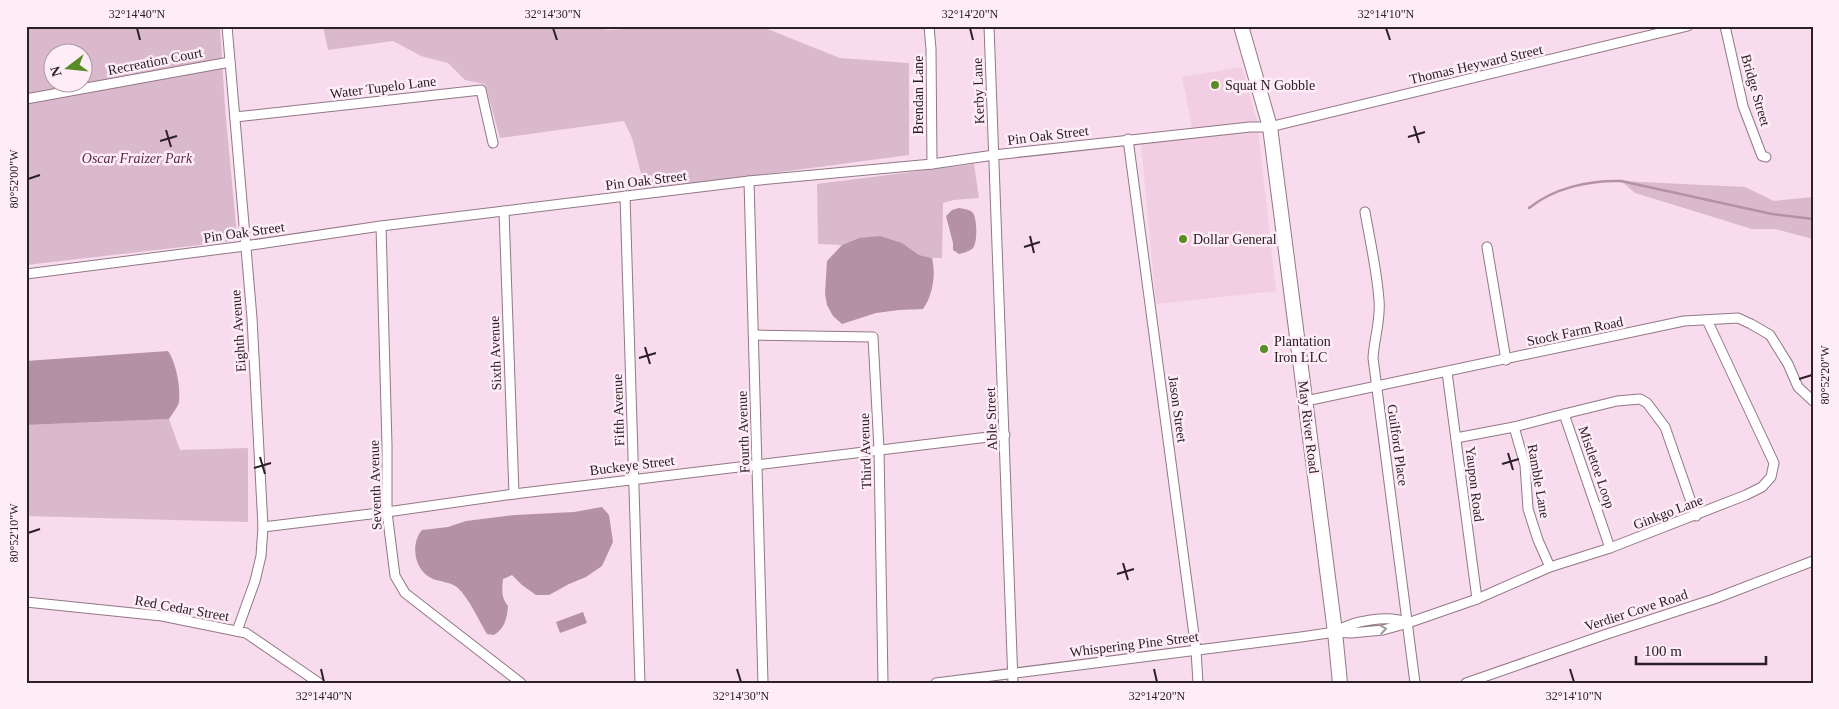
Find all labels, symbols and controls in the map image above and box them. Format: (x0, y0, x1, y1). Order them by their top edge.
text: 32°14'40"N (109, 7, 166, 21)
text: 32°14'30"N (525, 7, 582, 21)
text: 32°14'20"N (942, 7, 999, 21)
text: 32°14'10"N (1358, 7, 1415, 21)
north arrow (42, 42, 92, 92)
street label: Thomas Heyward Street (1408, 42, 1544, 87)
street label: Recreation Court (107, 45, 204, 78)
street label: Bridge Street (1738, 52, 1773, 128)
street label: Brendan Lane (911, 56, 926, 134)
street label: Kerby Lane (970, 58, 987, 124)
text: N (47, 65, 65, 78)
street label: Water Tupelo Lane (329, 74, 437, 101)
place label: Squat N Gobble (1225, 78, 1315, 93)
marker: Squat N Gobble (1209, 79, 1221, 91)
street label: Pin Oak Street (1007, 123, 1090, 148)
text: 80°52'00"W (7, 149, 21, 209)
park label: Oscar Fraizer Park (82, 151, 193, 166)
street label: Pin Oak Street (605, 168, 688, 193)
street label: Pin Oak Street (203, 219, 286, 246)
place label: Dollar General (1193, 232, 1277, 247)
marker: Dollar General (1177, 233, 1189, 245)
street label: Eighth Avenue (228, 289, 249, 373)
street label: Stock Farm Road (1526, 314, 1625, 349)
street label: Sixth Avenue (487, 315, 504, 391)
place label: Plantation Iron LLC (1274, 334, 1331, 365)
marker: Plantation Iron LLC (1258, 343, 1270, 355)
text: 80°52'20"W (1818, 345, 1832, 405)
street label: Fifth Avenue (610, 374, 627, 446)
street label: Jason Street (1165, 375, 1190, 444)
street label: May River Road (1295, 380, 1322, 474)
street label: Able Street (983, 387, 1000, 451)
street label: Fourth Avenue (735, 390, 752, 474)
street label: Guilford Place (1384, 403, 1411, 487)
street label: Third Avenue (857, 413, 874, 489)
street label: Mistletoe Loop (1575, 424, 1618, 510)
street label: Seventh Avenue (366, 440, 385, 530)
street label: Ramble Lane (1525, 443, 1552, 519)
street label: Yaupon Road (1462, 445, 1487, 523)
street label: Buckeye Street (589, 453, 675, 478)
street label: Ginkgo Lane (1631, 492, 1705, 533)
text: 80°52'10"W (7, 503, 21, 563)
street label: Verdier Cove Road (1583, 587, 1690, 634)
street label: Red Cedar Street (134, 593, 230, 624)
one-way arrow (1379, 625, 1388, 635)
street label: Whispering Pine Street (1069, 629, 1200, 660)
scale bar (1636, 634, 1766, 666)
text: 100 m (1644, 643, 1682, 659)
text: 32°14'40"N (296, 689, 353, 703)
text: 32°14'30"N (713, 689, 770, 703)
text: 32°14'20"N (1129, 689, 1186, 703)
text: 32°14'10"N (1546, 689, 1603, 703)

